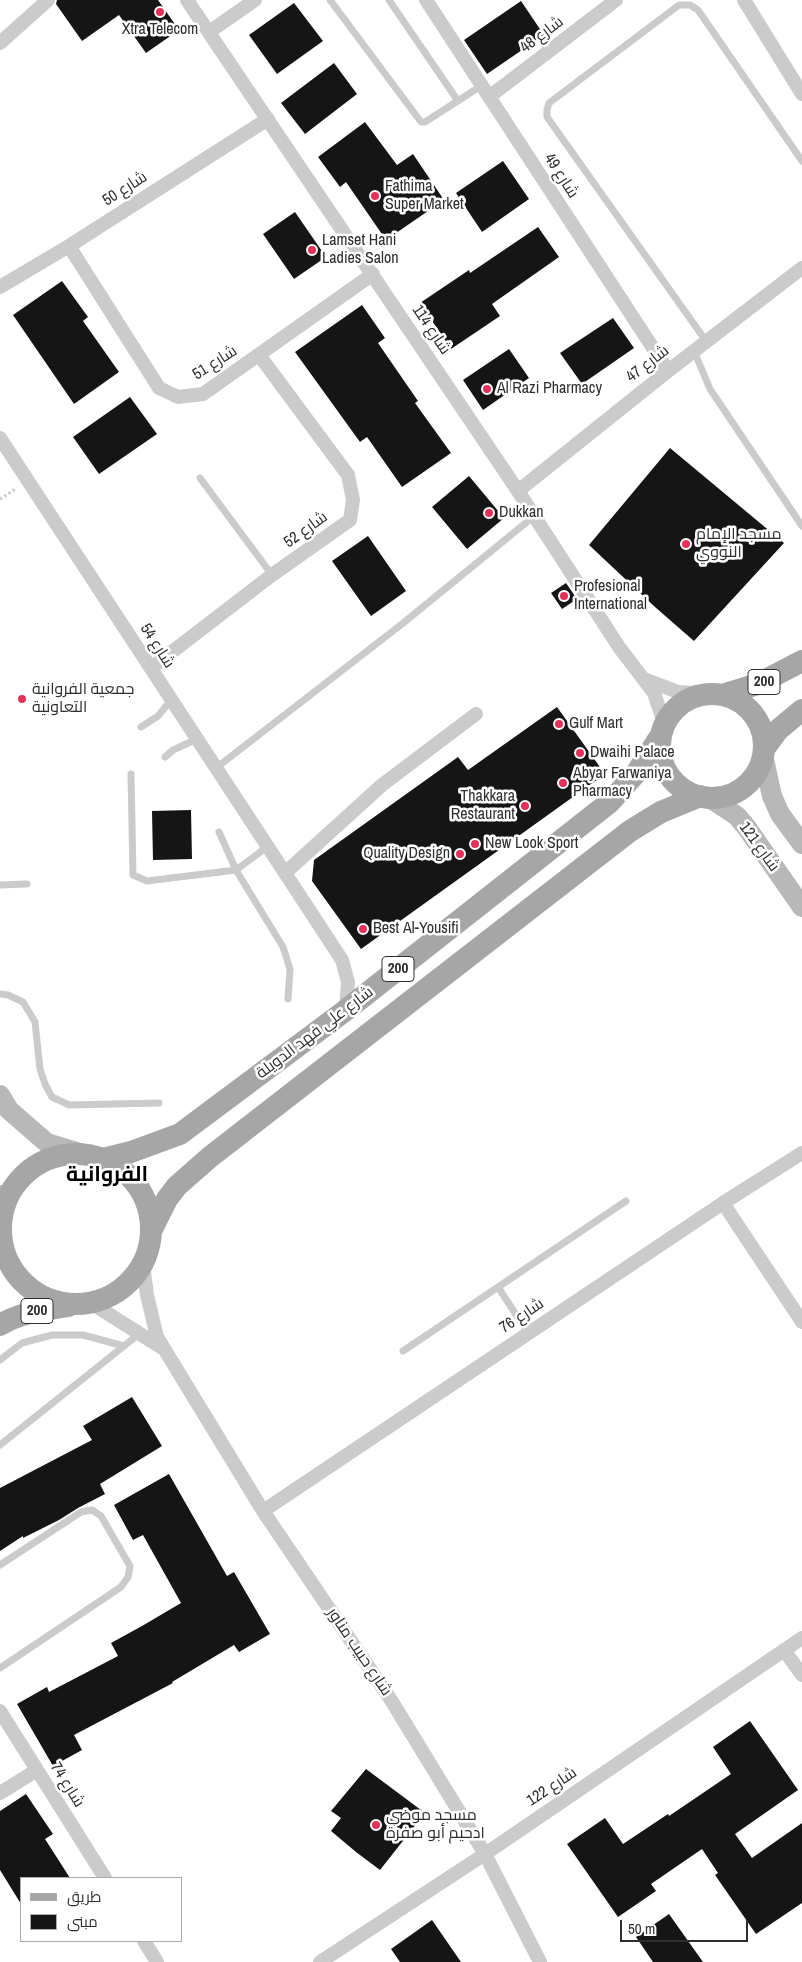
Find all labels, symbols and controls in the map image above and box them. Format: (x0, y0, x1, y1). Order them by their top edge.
marker: Xtra Telecom (154, 6, 166, 18)
street label: شارع 48 (517, 13, 567, 57)
place label: Xtra Telecom (122, 20, 198, 40)
street label: شارع 49 (540, 150, 582, 202)
street label: شارع 50 (99, 168, 151, 210)
place label: Fathima Super Market (385, 177, 464, 215)
marker: Fathima Super Market (369, 190, 381, 202)
place label: Lamset Hani Ladies Salon (322, 231, 399, 269)
marker: Lamset Hani Ladies Salon (306, 244, 318, 256)
street label: شارع 114 (408, 302, 454, 358)
street label: شارع 47 (623, 341, 673, 387)
street label: شارع 51 (189, 342, 241, 384)
place label: Al Razi Pharmacy (497, 379, 602, 399)
marker: Al Razi Pharmacy (481, 383, 493, 395)
place label: Dukkan (499, 503, 543, 523)
marker: Dukkan (483, 507, 495, 519)
street label: شارع 52 (280, 508, 332, 552)
place label: مسجد الإمام النووي (696, 525, 782, 563)
marker: مسجد الإمام النووي (680, 538, 692, 550)
place label: Profesional International (574, 577, 647, 615)
marker: Profesional International (558, 590, 570, 602)
street label: شارع 54 (136, 620, 178, 672)
road number: 200 (748, 670, 780, 694)
place label: جمعية الفروانية التعاونية (32, 680, 134, 718)
marker: جمعية الفروانية التعاونية (16, 693, 28, 705)
place label: Gulf Mart (569, 714, 623, 734)
marker: Gulf Mart (553, 718, 565, 730)
place label: Dwaihi Palace (590, 743, 675, 763)
marker: Dwaihi Palace (574, 747, 586, 759)
place label: Abyar Farwaniya Pharmacy (573, 764, 672, 802)
marker: Abyar Farwaniya Pharmacy (557, 777, 569, 789)
place label: Thakkara Restaurant (451, 787, 515, 825)
marker: Thakkara Restaurant (519, 800, 531, 812)
street label: شارع 121 (735, 818, 783, 876)
place label: New Look Sport (485, 834, 578, 854)
marker: New Look Sport (469, 838, 481, 850)
place label: Quality Design (363, 844, 450, 864)
marker: Quality Design (454, 848, 466, 860)
place label: Best Al-Yousifi (373, 919, 459, 939)
marker: Best Al-Yousifi (357, 923, 369, 935)
road number: 200 (382, 956, 414, 982)
street label: شارع علي فهد الدويلة (253, 983, 377, 1083)
district label: الفروانية (66, 1162, 148, 1188)
street label: شارع 76 (496, 1294, 548, 1338)
road number: 200 (21, 1298, 53, 1324)
street label: شارع حبيب مناور (322, 1604, 396, 1700)
street label: شارع 74 (46, 1759, 88, 1811)
street label: شارع 122 (523, 1763, 581, 1811)
place label: مسجد موضي ادحيم أبو صفرة (386, 1806, 485, 1844)
marker: مسجد موضي ادحيم أبو صفرة (370, 1819, 382, 1831)
legend (20, 1877, 182, 1942)
text: طريق (67, 1886, 101, 1907)
scale bar (622, 1910, 750, 1942)
text: مبنى (67, 1911, 98, 1932)
text: 50 m (628, 1918, 655, 1939)

